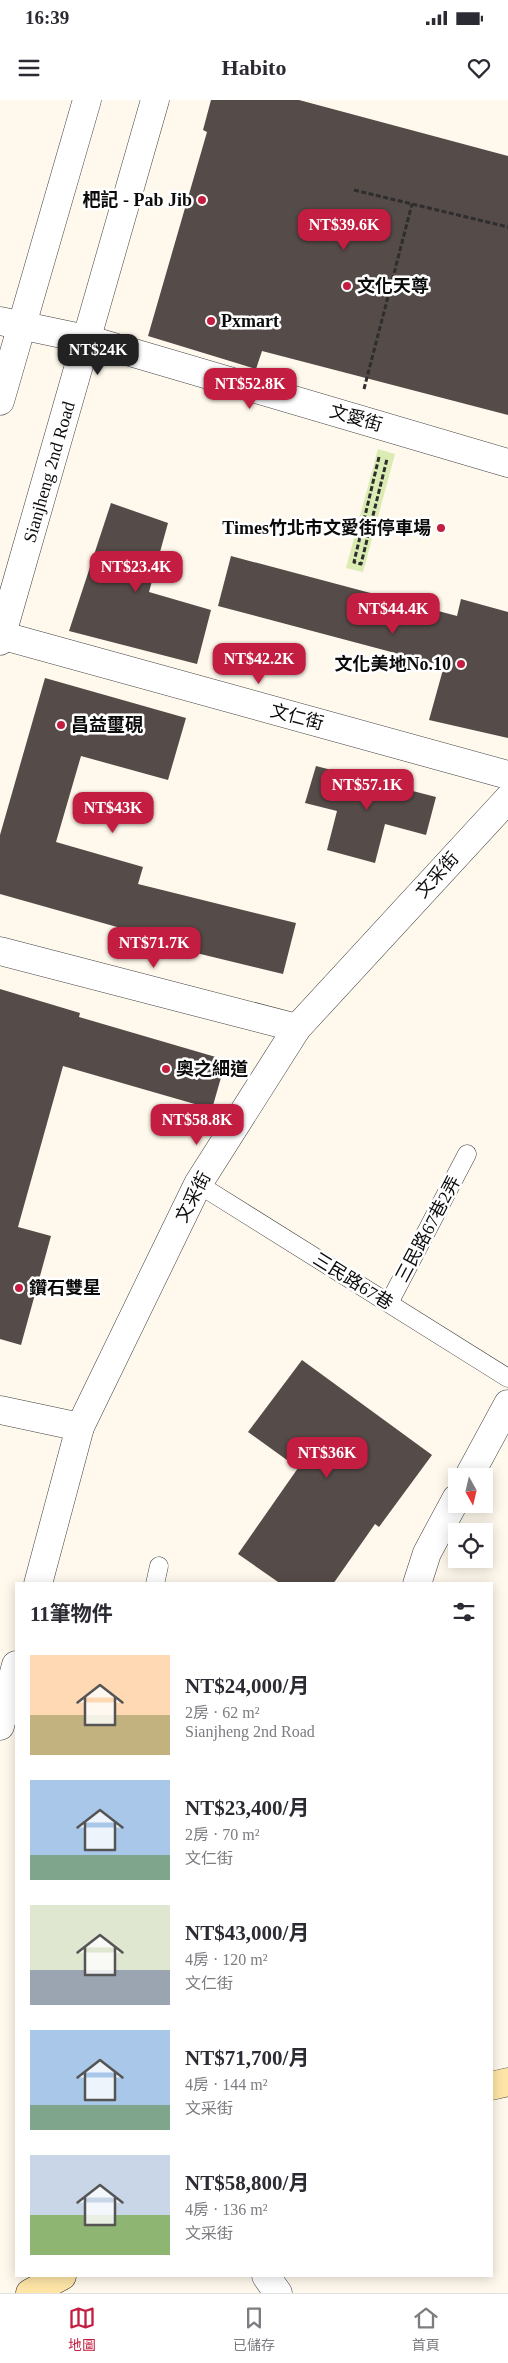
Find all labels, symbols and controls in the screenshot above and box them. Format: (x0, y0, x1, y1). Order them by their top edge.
text: 16:39 (25, 7, 69, 28)
icon: menu (15, 54, 43, 82)
icon: heart (465, 54, 493, 82)
text: Habito (222, 55, 286, 80)
place label: 杷記 - Pab Jib (82, 189, 192, 210)
marker: 杷記 - Pab Jib (196, 194, 208, 206)
pin: NT$39.6K (292, 208, 396, 251)
text: NT$39.6K (309, 216, 379, 233)
place label: 文化天尊 (357, 276, 429, 296)
marker: 文化天尊 (341, 280, 353, 292)
place label: Pxmart (221, 311, 279, 331)
marker: Pxmart (205, 315, 217, 327)
pin: NT$24K (57, 334, 139, 376)
text: NT$24K (69, 341, 127, 358)
pin: NT$52.8K (198, 368, 302, 410)
text: NT$52.8K (215, 375, 285, 392)
street label: Sianjheng 2nd Road (19, 399, 79, 545)
street label: 文愛街 (327, 401, 385, 435)
place label: Times竹北市文愛街停車場 (222, 518, 431, 538)
marker: Times竹北市文愛街停車場 (435, 522, 447, 534)
pin: NT$23.4K (84, 550, 188, 593)
text: NT$23.4K (101, 558, 171, 575)
pin: NT$44.4K (341, 592, 445, 635)
text: NT$44.4K (358, 600, 428, 617)
pin: NT$42.2K (207, 642, 311, 685)
text: NT$42.2K (224, 650, 294, 667)
place label: 文化美地No.10 (335, 654, 451, 674)
marker: 文化美地No.10 (455, 658, 467, 670)
street label: 文仁街 (268, 700, 326, 734)
place label: 昌益璽硯 (71, 715, 143, 735)
marker: 昌益璽硯 (55, 719, 67, 731)
pin: NT$57.1K (315, 768, 419, 811)
text: NT$57.1K (332, 776, 402, 793)
pin: NT$43K (72, 792, 154, 834)
text: NT$43K (84, 799, 142, 816)
street label: 文采街 (412, 848, 462, 902)
pin: NT$71.7K (102, 926, 206, 969)
text: NT$71.7K (119, 934, 189, 951)
place label: 奧之細道 (176, 1059, 248, 1079)
marker: 奧之細道 (160, 1063, 172, 1075)
pin: NT$58.8K (145, 1104, 249, 1146)
text: NT$58.8K (162, 1111, 232, 1128)
street label: 文采街 (171, 1168, 215, 1226)
street label: 三民路67巷2弄 (392, 1173, 464, 1285)
street label: 三民路67巷 (310, 1249, 396, 1313)
place label: 鑽石雙星 (29, 1278, 101, 1298)
marker: 鑽石雙星 (13, 1282, 25, 1294)
pin: NT$36K (286, 1436, 368, 1479)
text: NT$36K (298, 1444, 356, 1461)
north arrow (448, 1468, 492, 1512)
map controls (448, 1468, 493, 1568)
button: locate (448, 1523, 493, 1568)
icon: filters (450, 1598, 478, 1626)
text: 11筆物件 (30, 1602, 113, 1626)
text: NT$24,000/月 (185, 1674, 309, 1698)
icon: home (70, 1675, 130, 1735)
text: 2房 · 62 m² (185, 1704, 260, 1721)
text: Sianjheng 2nd Road (185, 1723, 315, 1740)
text: NT$23,400/月 (185, 1796, 309, 1820)
icon: home (70, 1800, 130, 1860)
text: 2房 · 70 m² (185, 1826, 260, 1843)
text: 文仁街 (185, 1850, 233, 1867)
text: NT$43,000/月 (185, 1921, 309, 1945)
icon: home (70, 1925, 130, 1985)
text: 4房 · 120 m² (185, 1951, 268, 1968)
text: 文仁街 (185, 1975, 233, 1992)
text: NT$71,700/月 (185, 2046, 309, 2070)
icon: home (70, 2050, 130, 2110)
text: 4房 · 144 m² (185, 2076, 268, 2093)
text: 文采街 (185, 2100, 233, 2117)
text: NT$58,800/月 (185, 2171, 309, 2195)
icon: home (70, 2175, 130, 2235)
text: 4房 · 136 m² (185, 2201, 268, 2218)
text: 文采街 (185, 2225, 233, 2242)
tab: 地圖 (68, 2304, 96, 2354)
tab: 已儲存 (233, 2304, 275, 2354)
tab: 首頁 (412, 2304, 440, 2354)

